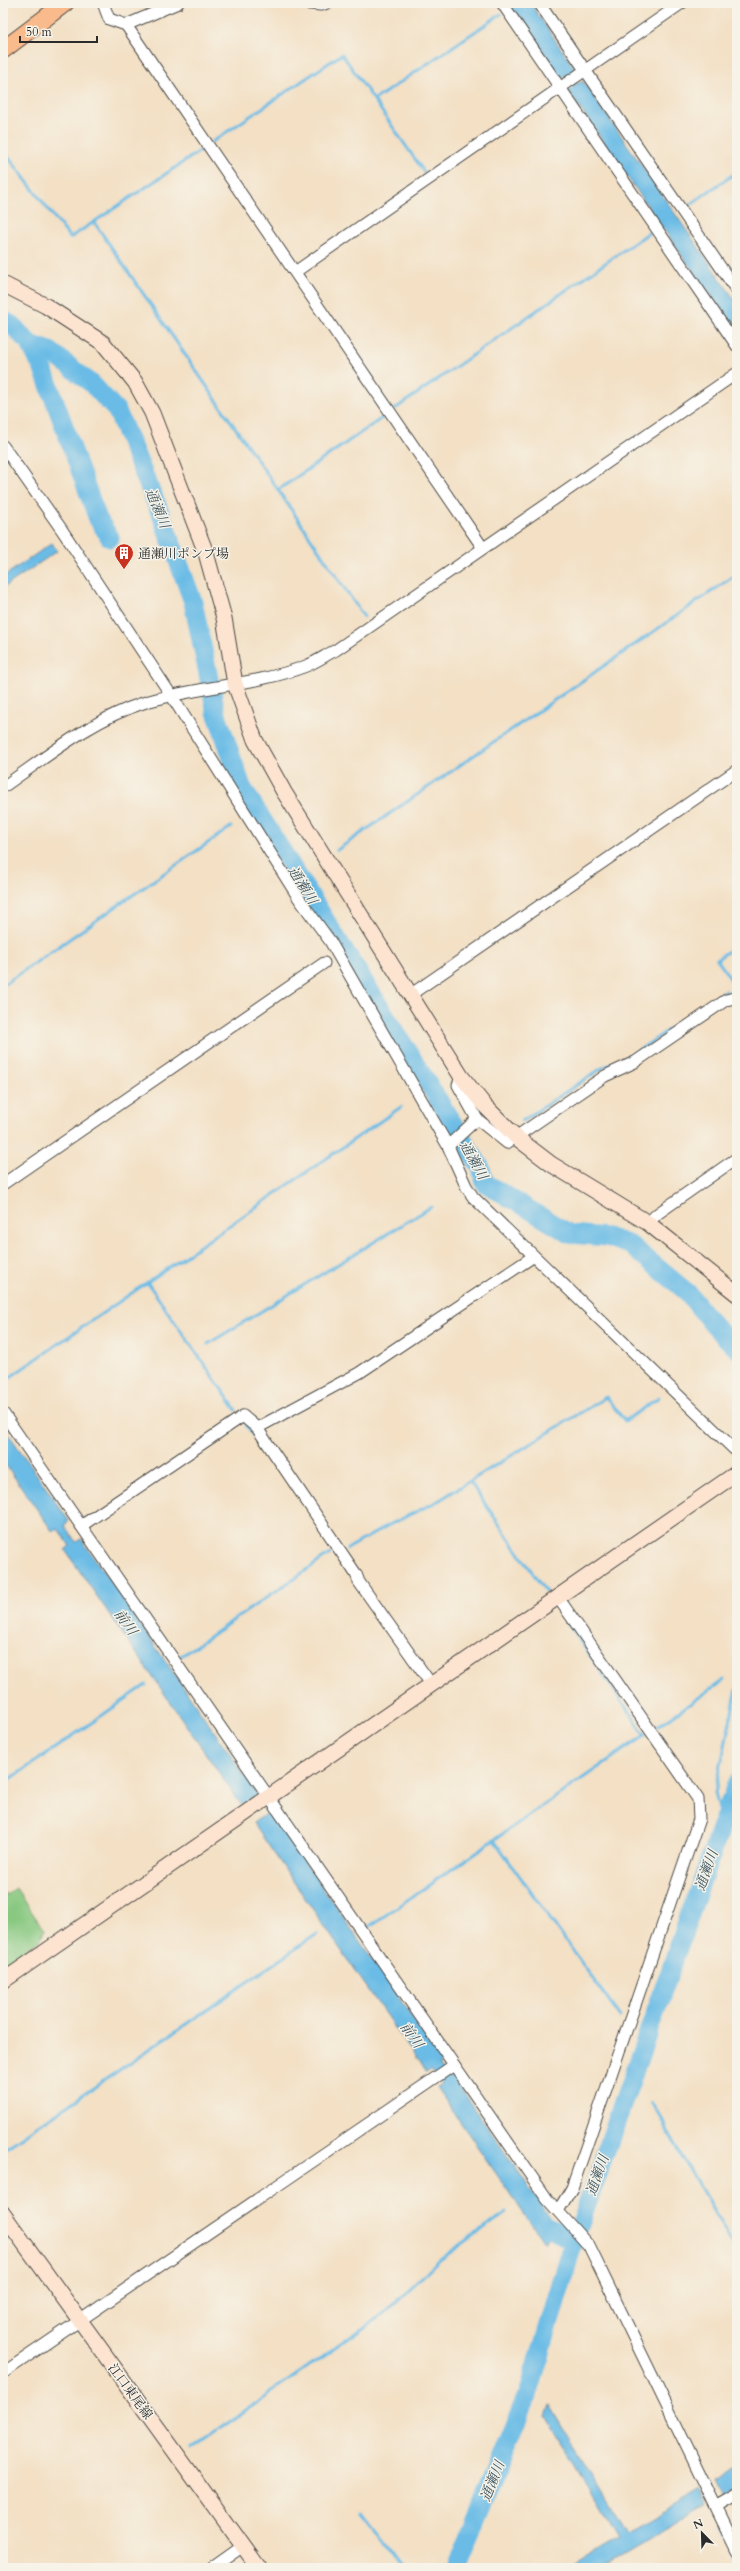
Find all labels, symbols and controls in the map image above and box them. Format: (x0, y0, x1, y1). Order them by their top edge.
scale bar (20, 18, 97, 44)
text: 50 m (26, 24, 53, 40)
water label: 通瀬川 (141, 485, 175, 533)
building icon: 通瀬川ポンプ場 (113, 542, 135, 570)
place label: 通瀬川ポンプ場 (138, 545, 229, 563)
water label: 通瀬川 (283, 862, 323, 910)
water label: 通瀬川 (455, 1137, 493, 1185)
water label: 前川 (110, 1605, 143, 1641)
water label: 通瀬川 (690, 1845, 723, 1893)
water label: 前川 (396, 2018, 429, 2054)
water label: 通瀬川 (581, 2150, 614, 2198)
street label: 江口東尾線 (104, 2360, 157, 2423)
water label: 通瀬川 (476, 2456, 510, 2504)
north arrow (682, 2513, 722, 2553)
text: N (691, 2515, 706, 2533)

